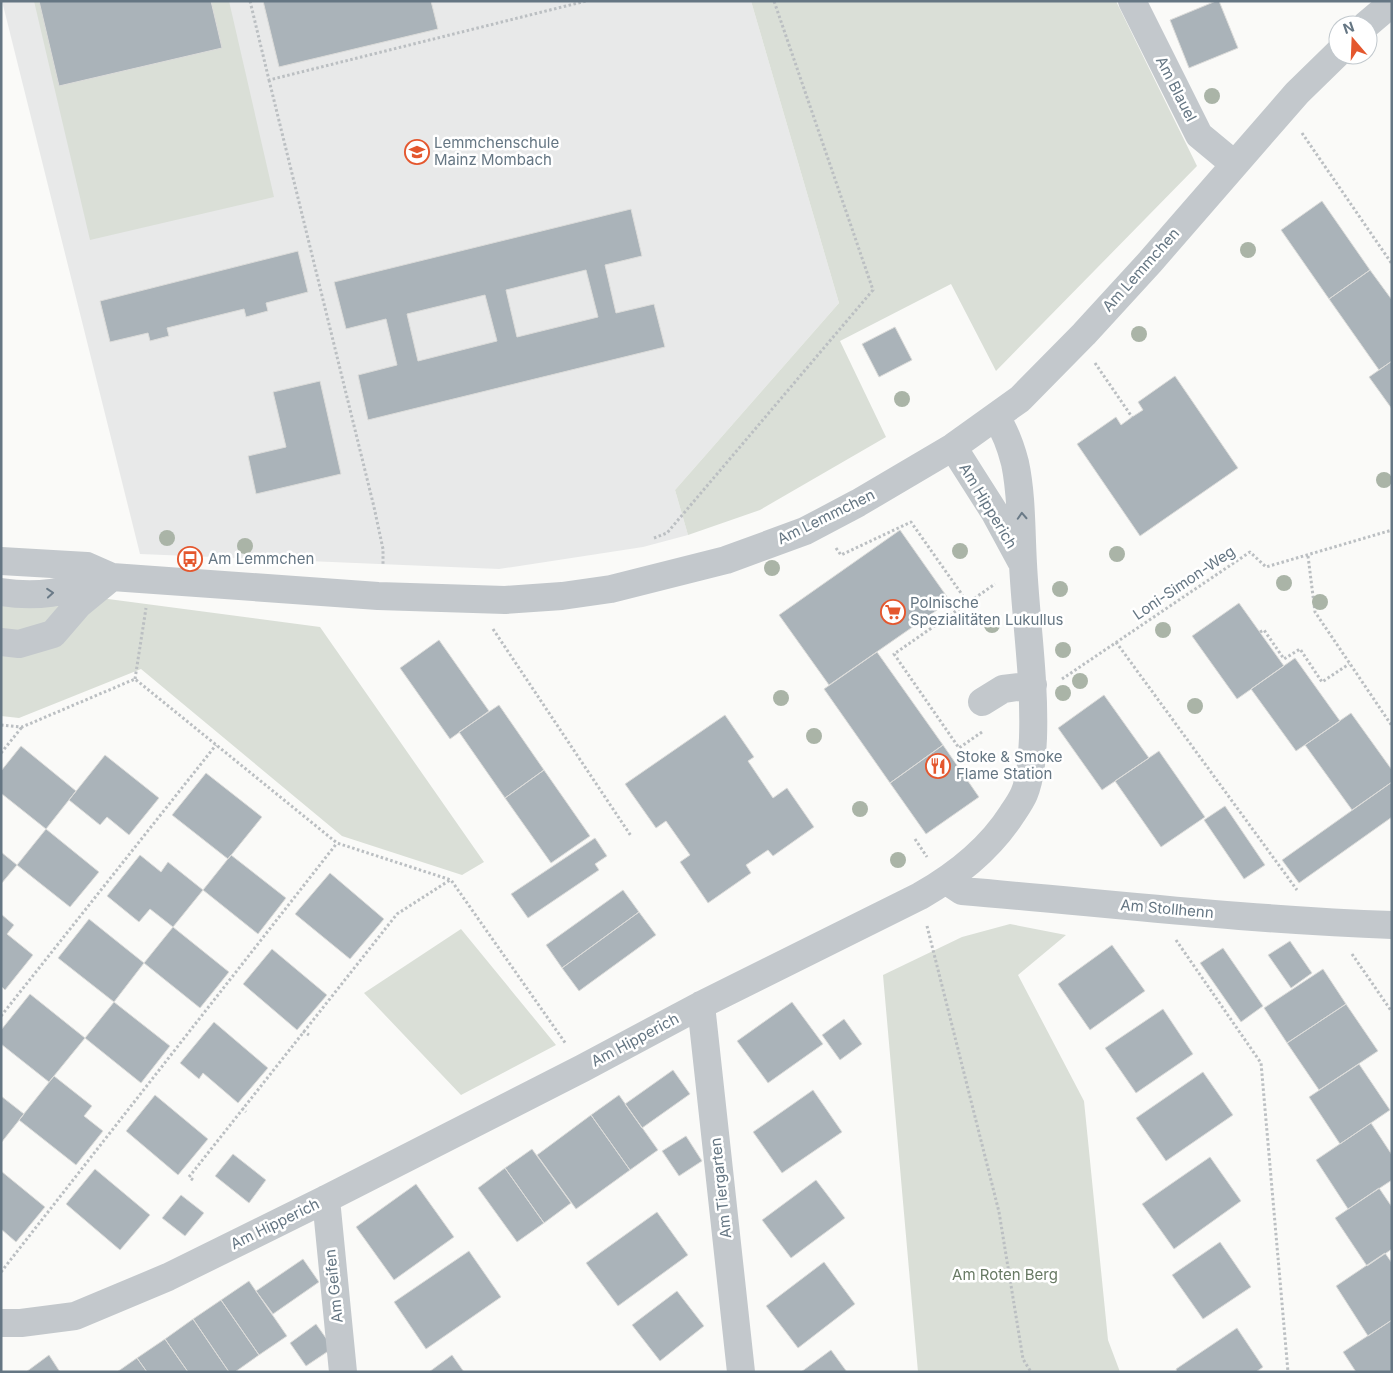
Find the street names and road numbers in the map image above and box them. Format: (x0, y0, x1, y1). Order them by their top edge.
street label: Am Blauel (1152, 53, 1201, 125)
street label: Am Lemmchen (1098, 224, 1183, 316)
street label: Am Hipperich (955, 459, 1021, 552)
street label: Am Lemmchen (774, 485, 878, 548)
street label: Loni-Simon-Weg (1129, 541, 1238, 624)
street label: Am Stollhenn (1120, 895, 1215, 922)
street label: Am Hipperich (588, 1009, 682, 1071)
street label: Am Tiergarten (706, 1137, 735, 1239)
street label: Am Hipperich (227, 1194, 322, 1253)
street label: Am Geifen (320, 1248, 347, 1324)

